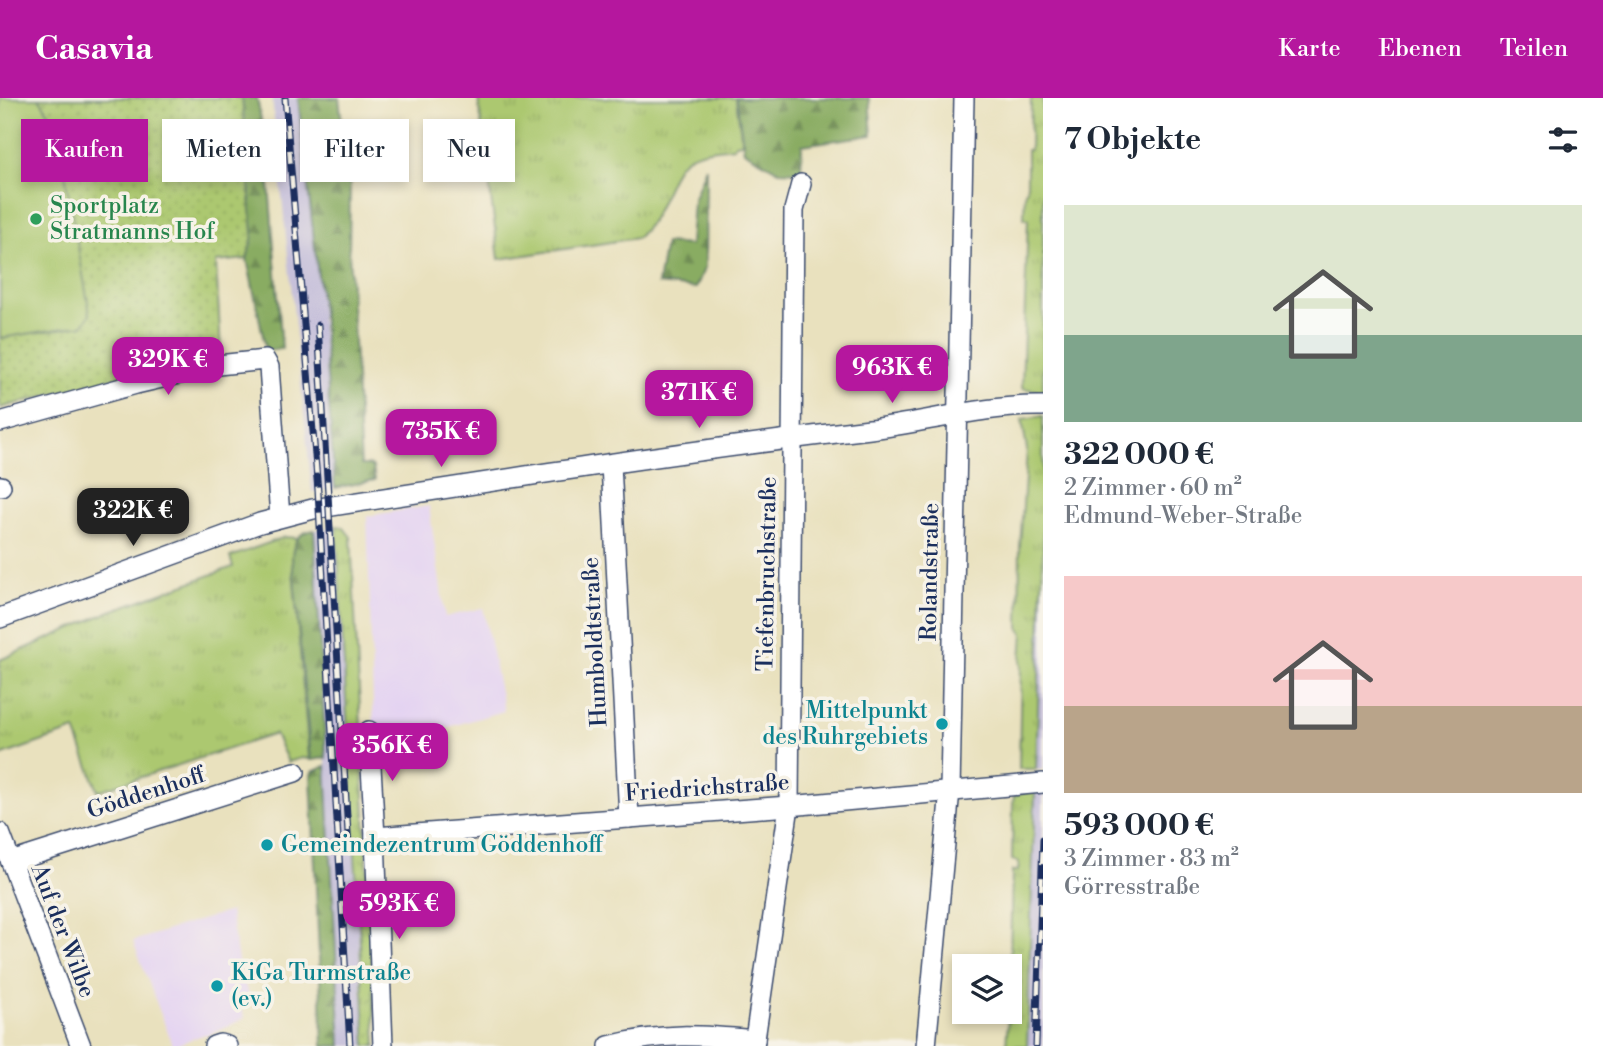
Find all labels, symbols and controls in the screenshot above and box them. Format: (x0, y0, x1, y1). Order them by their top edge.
text: Casavia (35, 29, 153, 70)
text: Karte (1279, 34, 1341, 64)
text: Ebenen (1379, 34, 1462, 64)
text: Teilen (1500, 34, 1568, 64)
chip: Kaufen (21, 119, 148, 182)
chip: Mieten (162, 119, 286, 182)
chip: Filter (300, 119, 409, 182)
chip: Neu (423, 119, 515, 182)
text: 7 Objekte (1064, 121, 1201, 159)
icon: filters (1544, 121, 1582, 159)
place label: Sportplatz Stratmanns Hof (50, 192, 216, 246)
marker: Sportplatz Stratmanns Hof (28, 211, 44, 227)
icon: home (1260, 251, 1386, 377)
pin: 329K € (111, 338, 225, 397)
pin: 963K € (835, 345, 949, 405)
text: 329K € (128, 346, 208, 374)
text: 963K € (852, 354, 932, 382)
pin: 371K € (642, 370, 756, 430)
text: 371K € (661, 379, 737, 407)
pin: 735K € (384, 410, 498, 469)
text: 735K € (402, 418, 480, 446)
text: 322 000 € (1064, 436, 1214, 474)
text: 2 Zimmer · 60 m² (1064, 474, 1242, 502)
street label: Tiefenbruchstraße (751, 476, 783, 672)
pin: 322K € (76, 489, 190, 548)
text: 322K € (93, 497, 173, 525)
text: Edmund-Weber-Straße (1064, 502, 1302, 530)
street label: Rolandstraße (915, 503, 945, 641)
street label: Humboldtstraße (577, 556, 613, 728)
icon: home (1260, 622, 1386, 748)
place label: Mittelpunkt des Ruhrgebiets (762, 697, 928, 751)
marker: Mittelpunkt des Ruhrgebiets (934, 716, 950, 732)
pin: 356K € (335, 724, 449, 783)
text: 356K € (352, 732, 432, 760)
street label: Göddenhoff (83, 760, 210, 825)
street label: Friedrichstraße (624, 768, 790, 808)
text: 593 000 € (1064, 807, 1214, 845)
place label: Gemeindezentrum Göddenhoff (281, 831, 604, 859)
marker: Gemeindezentrum Göddenhoff (259, 837, 275, 853)
text: 3 Zimmer · 83 m² (1064, 845, 1239, 873)
street label: Auf der Wilbe (24, 860, 101, 1001)
text: Görresstraße (1064, 873, 1200, 901)
pin: 593K € (342, 882, 456, 941)
text: 593K € (359, 890, 439, 918)
map controls (952, 954, 1022, 1024)
button: layers (952, 954, 1022, 1024)
place label: KiGa Turmstraße (ev.) (231, 959, 411, 1013)
marker: KiGa Turmstraße (ev.) (209, 978, 225, 994)

